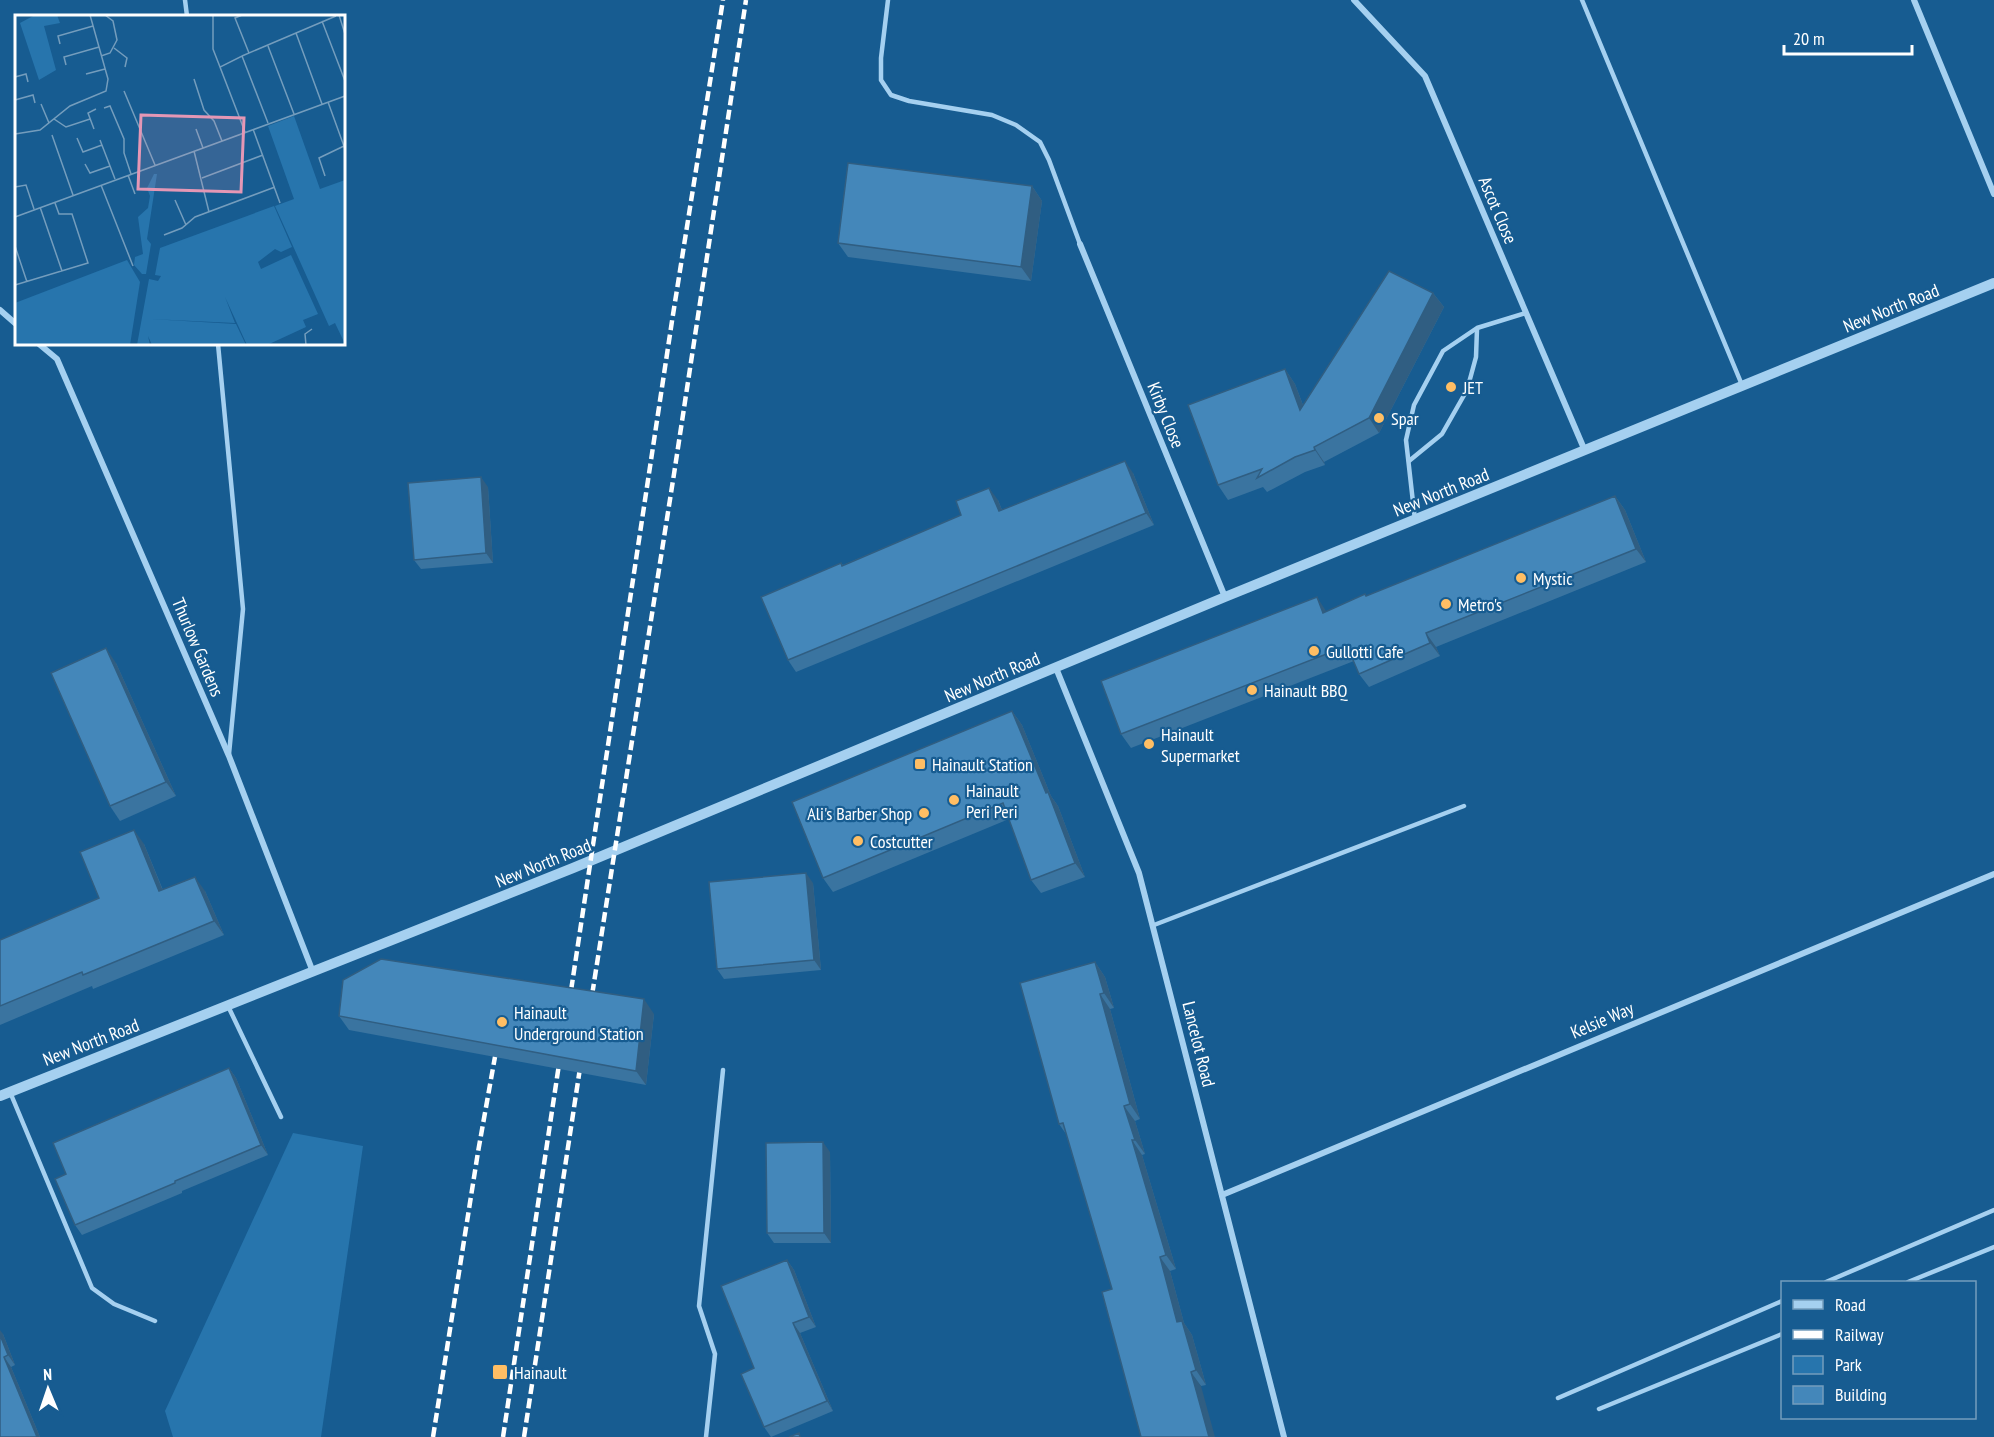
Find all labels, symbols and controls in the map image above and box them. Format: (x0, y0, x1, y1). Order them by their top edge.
inset map (15, 15, 345, 345)
scale bar (1784, 18, 1912, 56)
text: 20 m (1793, 27, 1825, 50)
street label: Ascot Close (1474, 173, 1522, 247)
street label: New North Road (1840, 278, 1942, 338)
place label: JET (1462, 376, 1483, 399)
street label: Kirby Close (1142, 379, 1190, 451)
marker: JET (1444, 380, 1458, 394)
place label: Spar (1391, 407, 1419, 430)
marker: Spar (1372, 411, 1386, 425)
street label: New North Road (1390, 462, 1492, 522)
place label: Mystic (1533, 567, 1573, 590)
marker: Mystic (1514, 571, 1528, 585)
place label: Metro's (1458, 593, 1502, 616)
street label: Thurlow Gardens (167, 594, 229, 700)
marker: Metro's (1439, 597, 1453, 611)
place label: Gullotti Cafe (1326, 640, 1404, 663)
marker: Gullotti Cafe (1307, 644, 1321, 658)
street label: New North Road (941, 647, 1043, 707)
place label: Hainault BBQ (1264, 679, 1349, 702)
marker: Hainault BBQ (1245, 683, 1259, 697)
place label: Hainault Supermarket (1161, 723, 1240, 767)
marker: Hainault Supermarket (1142, 737, 1156, 751)
place label: Hainault Station (932, 753, 1033, 776)
marker: Hainault Station (913, 757, 927, 771)
place label: Hainault Peri Peri (966, 779, 1019, 823)
marker: Hainault Peri Peri (947, 793, 961, 807)
place label: Ali's Barber Shop (807, 802, 912, 825)
marker: Ali's Barber Shop (917, 806, 931, 820)
place label: Costcutter (870, 830, 933, 853)
street label: New North Road (492, 833, 594, 893)
marker: Costcutter (851, 834, 865, 848)
street label: Kelsie Way (1567, 996, 1637, 1044)
street label: Lancelot Road (1177, 999, 1221, 1089)
place label: Hainault Underground Station (514, 1001, 644, 1045)
street label: New North Road (40, 1013, 142, 1071)
marker: Hainault Underground Station (495, 1015, 509, 1029)
legend (1781, 1281, 1976, 1419)
text: Road (1835, 1293, 1866, 1316)
text: Railway (1835, 1323, 1884, 1346)
text: Park (1835, 1353, 1862, 1376)
north arrow (18, 1359, 78, 1419)
place label: Hainault (514, 1361, 567, 1384)
marker: Hainault (491, 1363, 509, 1381)
text: N (43, 1364, 52, 1384)
text: Building (1835, 1383, 1887, 1406)

